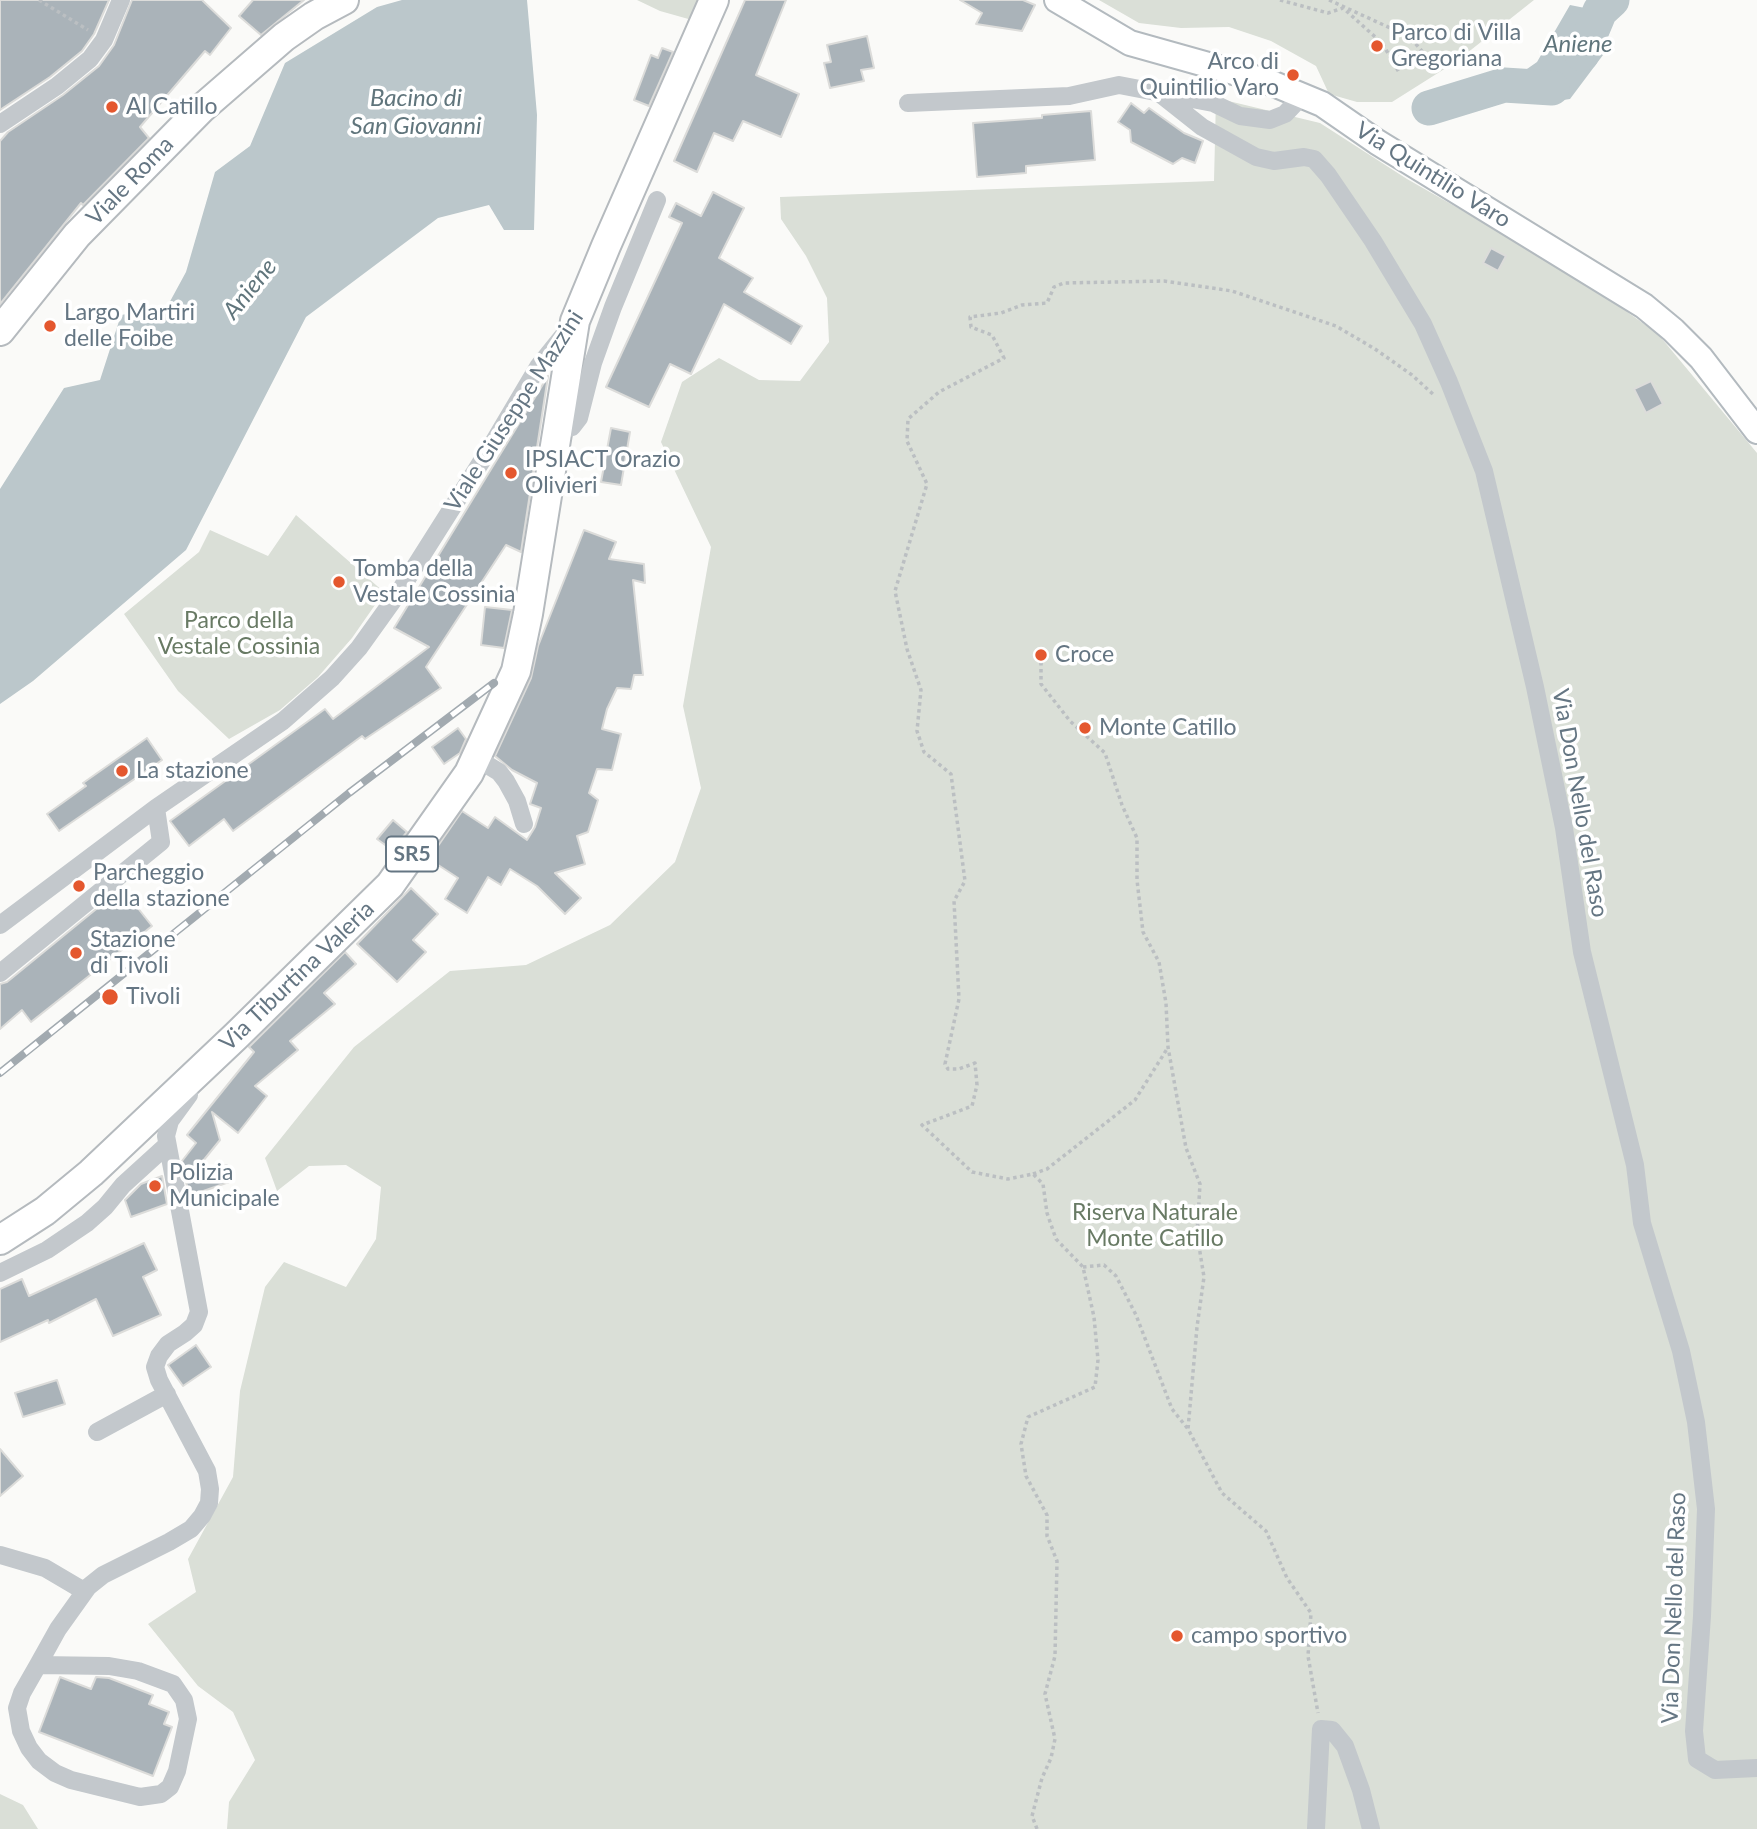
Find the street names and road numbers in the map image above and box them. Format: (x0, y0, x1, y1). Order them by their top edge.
street label: Via Quintilio Varo (1350, 116, 1516, 234)
street label: Viale Roma (81, 131, 179, 231)
street label: Viale Giuseppe Mazzini (439, 305, 589, 517)
street label: Via Don Nello del Raso (1546, 687, 1614, 919)
road number: SR5 (386, 836, 438, 872)
street label: Via Tiburtina Valeria (214, 895, 380, 1057)
street label: Via Don Nello del Raso (1656, 1492, 1692, 1724)

